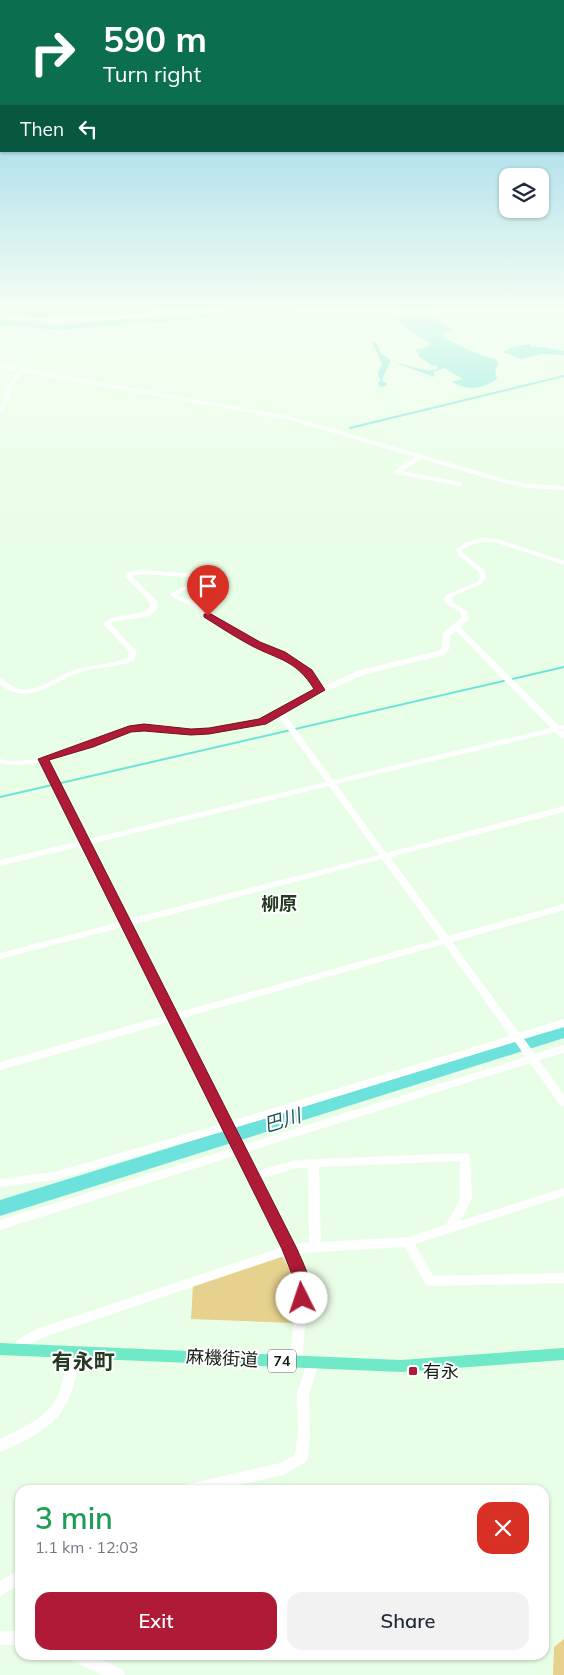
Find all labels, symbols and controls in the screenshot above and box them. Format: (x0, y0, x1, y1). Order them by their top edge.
text: 590 m (103, 17, 207, 61)
icon: right (20, 20, 85, 85)
text: Turn right (103, 60, 201, 88)
icon: left (74, 115, 102, 143)
text: Then (20, 117, 64, 141)
map controls (499, 168, 549, 218)
button: layers (499, 168, 549, 218)
pin (187, 565, 229, 616)
icon: arrive (194, 572, 222, 600)
district label: 柳原 (261, 892, 297, 915)
water label: 巴川 (260, 1102, 306, 1137)
position arrow (275, 1271, 327, 1323)
street label: 麻機街道 (185, 1345, 259, 1371)
district label: 有永町 (52, 1348, 115, 1374)
road number: 74 (268, 1350, 296, 1372)
place label: 有永 (423, 1360, 459, 1383)
marker: 有永 (407, 1365, 419, 1377)
text: 3 min (35, 1499, 113, 1537)
button: close (477, 1502, 529, 1554)
text: 1.1 km · 12:03 (35, 1537, 138, 1557)
button: Exit (35, 1592, 277, 1650)
button: Share (287, 1592, 529, 1650)

